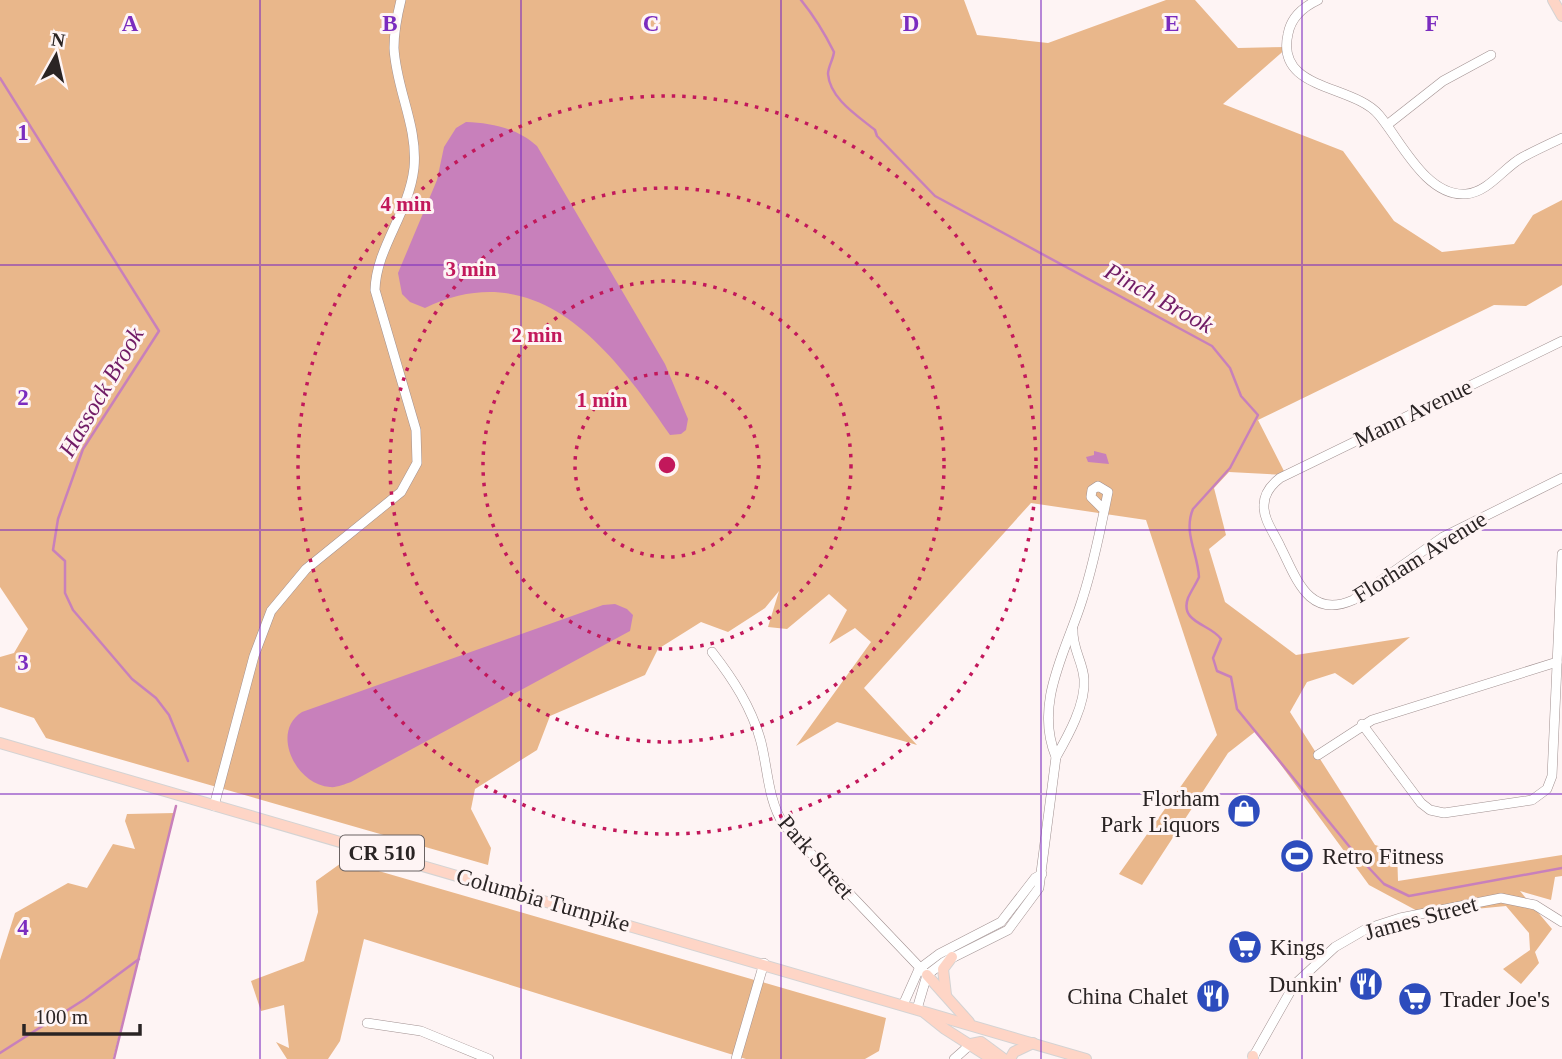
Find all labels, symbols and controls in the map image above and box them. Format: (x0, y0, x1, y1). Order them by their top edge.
text: A (122, 11, 139, 36)
text: B (382, 11, 398, 36)
text: C (643, 11, 659, 36)
text: D (903, 11, 919, 36)
text: E (1164, 11, 1180, 36)
text: F (1425, 11, 1439, 36)
north arrow (21, 21, 91, 91)
text: N (50, 28, 67, 51)
text: 1 (17, 120, 29, 145)
text: 4 min (381, 192, 432, 216)
text: 3 min (446, 257, 497, 281)
water label: Pinch Brook (1099, 257, 1218, 339)
water label: Hassock Brook (53, 322, 149, 462)
text: 2 min (512, 323, 563, 347)
street label: Mann Avenue (1350, 374, 1476, 452)
text: 2 (17, 385, 29, 410)
text: 1 min (577, 388, 628, 412)
centre of rings (655, 453, 679, 477)
street label: Florham Avenue (1349, 506, 1491, 608)
text: 3 (17, 650, 29, 675)
place label: Florham Park Liquors (1101, 786, 1220, 837)
shop icon: Florham Park Liquors (1225, 792, 1263, 830)
street label: Park Street (773, 810, 859, 904)
road number: CR 510 (340, 836, 424, 870)
sports icon: Retro Fitness (1278, 837, 1316, 875)
place label: Retro Fitness (1322, 844, 1444, 869)
street label: Columbia Turnpike (453, 863, 633, 937)
street label: James Street (1362, 891, 1481, 945)
text: 4 (17, 915, 29, 940)
supermarket icon: Kings (1226, 928, 1264, 966)
place label: Kings (1270, 935, 1325, 960)
restaurant icon: Dunkin' (1347, 965, 1385, 1003)
place label: Dunkin' (1269, 972, 1342, 997)
restaurant icon: China Chalet (1194, 977, 1232, 1015)
supermarket icon: Trader Joe's (1396, 980, 1434, 1018)
place label: China Chalet (1067, 984, 1189, 1009)
place label: Trader Joe's (1440, 987, 1550, 1012)
scale bar (24, 992, 140, 1036)
text: 100 m (35, 1005, 88, 1029)

